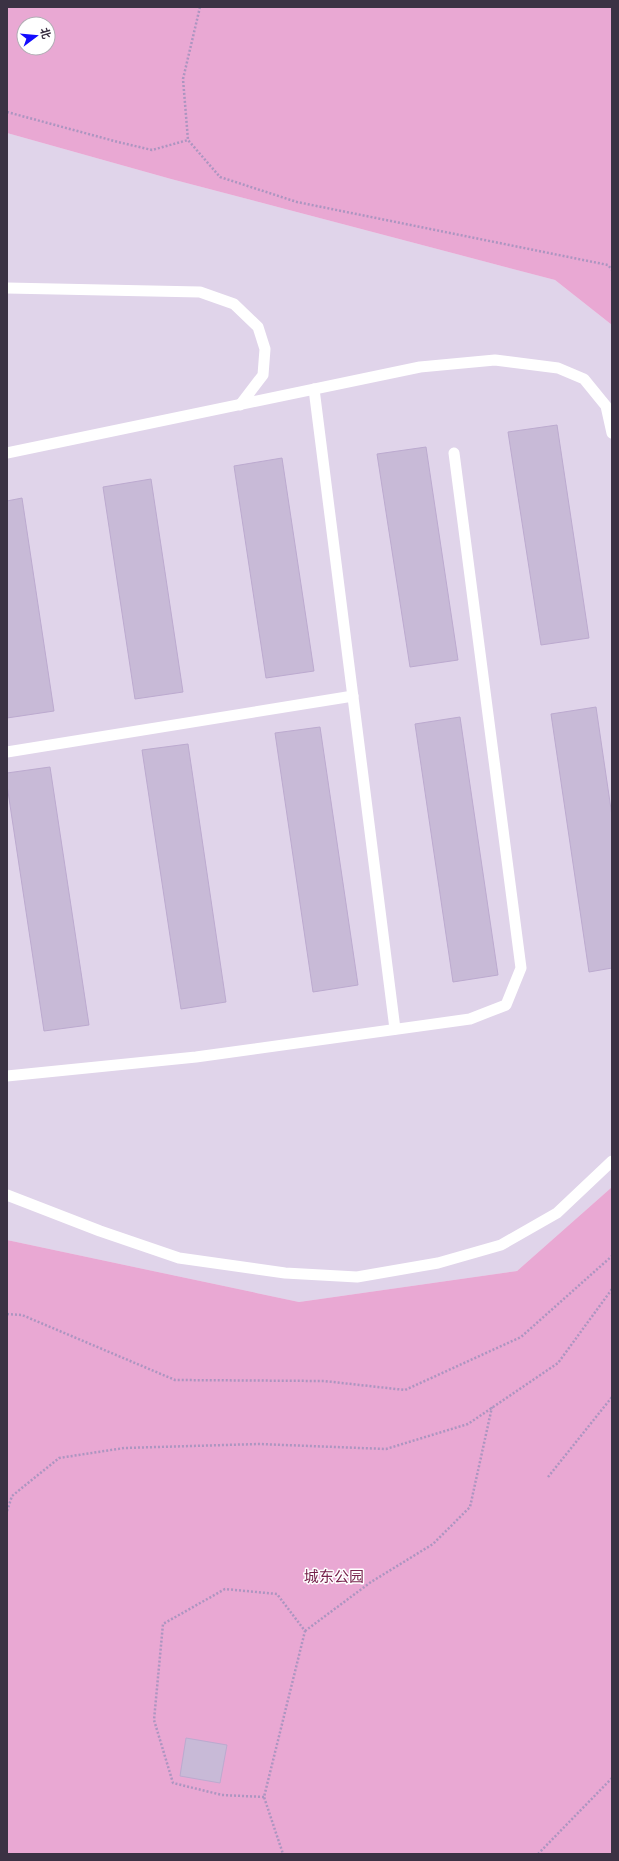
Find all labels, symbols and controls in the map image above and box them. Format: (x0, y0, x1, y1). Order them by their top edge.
north arrow (16, 16, 56, 56)
text: 北 (37, 26, 53, 40)
park label: 城东公园 (304, 1568, 364, 1586)

